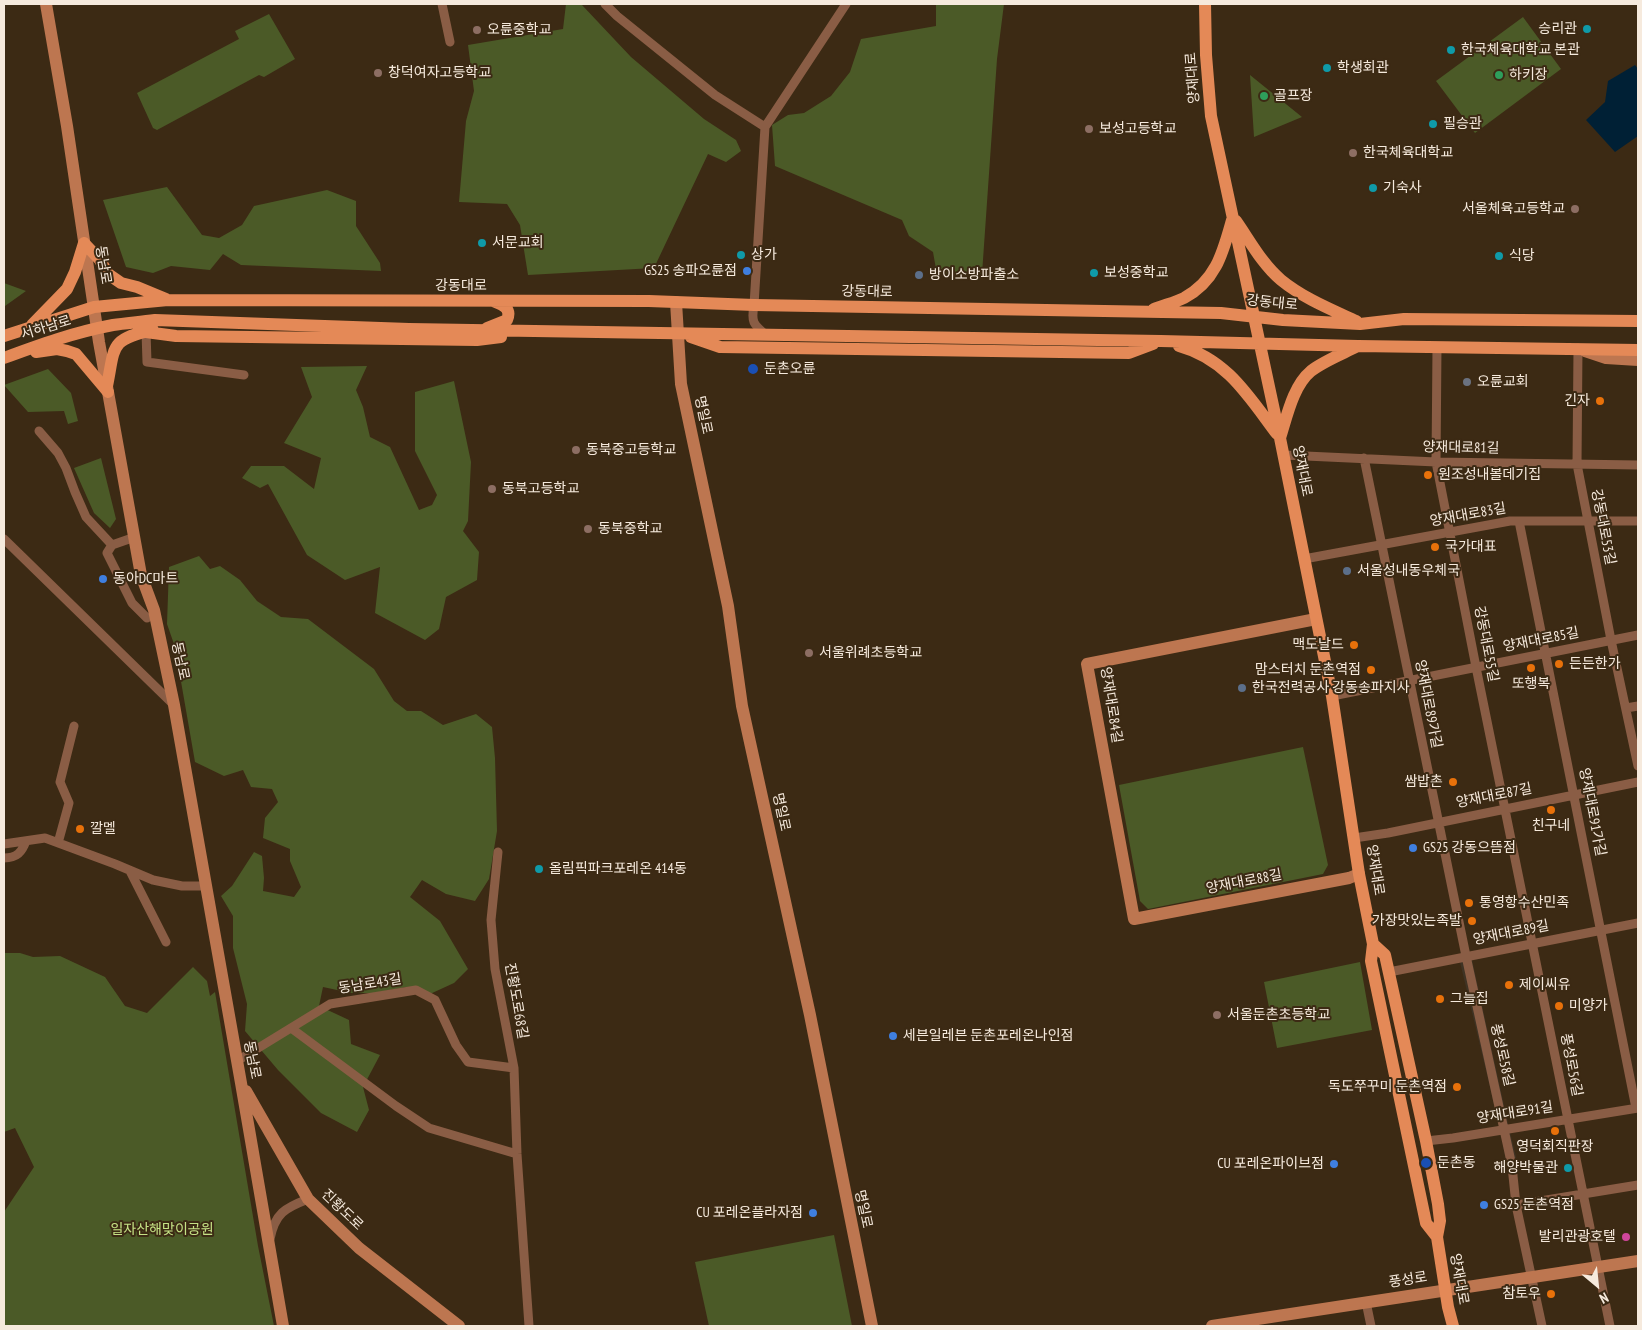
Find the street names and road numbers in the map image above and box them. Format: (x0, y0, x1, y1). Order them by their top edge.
street label: 양재대로 (1183, 52, 1203, 104)
street label: 동남로 (92, 245, 114, 285)
street label: 강동대로 (435, 278, 487, 294)
street label: 강동대로 (841, 283, 893, 301)
street label: 강동대로 (1246, 292, 1298, 314)
street label: 서하남로 (19, 312, 73, 344)
street label: 명일로 (691, 394, 715, 436)
street label: 양재대로81길 (1422, 439, 1500, 457)
street label: 양재대로 (1289, 444, 1315, 498)
street label: 강동대로53길 (1587, 488, 1619, 566)
street label: 양재대로83길 (1429, 500, 1507, 530)
street label: 강동대로55길 (1470, 605, 1502, 683)
street label: 양재대로85길 (1502, 624, 1580, 656)
street label: 동남로 (168, 640, 192, 682)
street label: 양재대로89가길 (1411, 658, 1445, 750)
street label: 양재대로84길 (1097, 666, 1125, 744)
street label: 양재대로91가길 (1575, 766, 1609, 858)
street label: 양재대로87길 (1455, 780, 1533, 812)
street label: 명일로 (769, 791, 793, 833)
street label: 양재대로 (1363, 843, 1387, 897)
street label: 양재대로88길 (1205, 866, 1283, 898)
street label: 양재대로89길 (1472, 917, 1550, 949)
street label: 진황도로68길 (501, 962, 531, 1040)
street label: 동남로43길 (337, 971, 403, 997)
street label: 풍성로58길 (1487, 1022, 1517, 1088)
street label: 풍성로56길 (1557, 1032, 1585, 1098)
street label: 동남로 (240, 1039, 264, 1081)
street label: 양재대로91길 (1476, 1099, 1554, 1127)
street label: 진황도로 (318, 1186, 366, 1234)
street label: 명일로 (851, 1188, 875, 1230)
street label: 양재대로 (1446, 1252, 1472, 1306)
street label: 풍성로 (1388, 1269, 1428, 1291)

